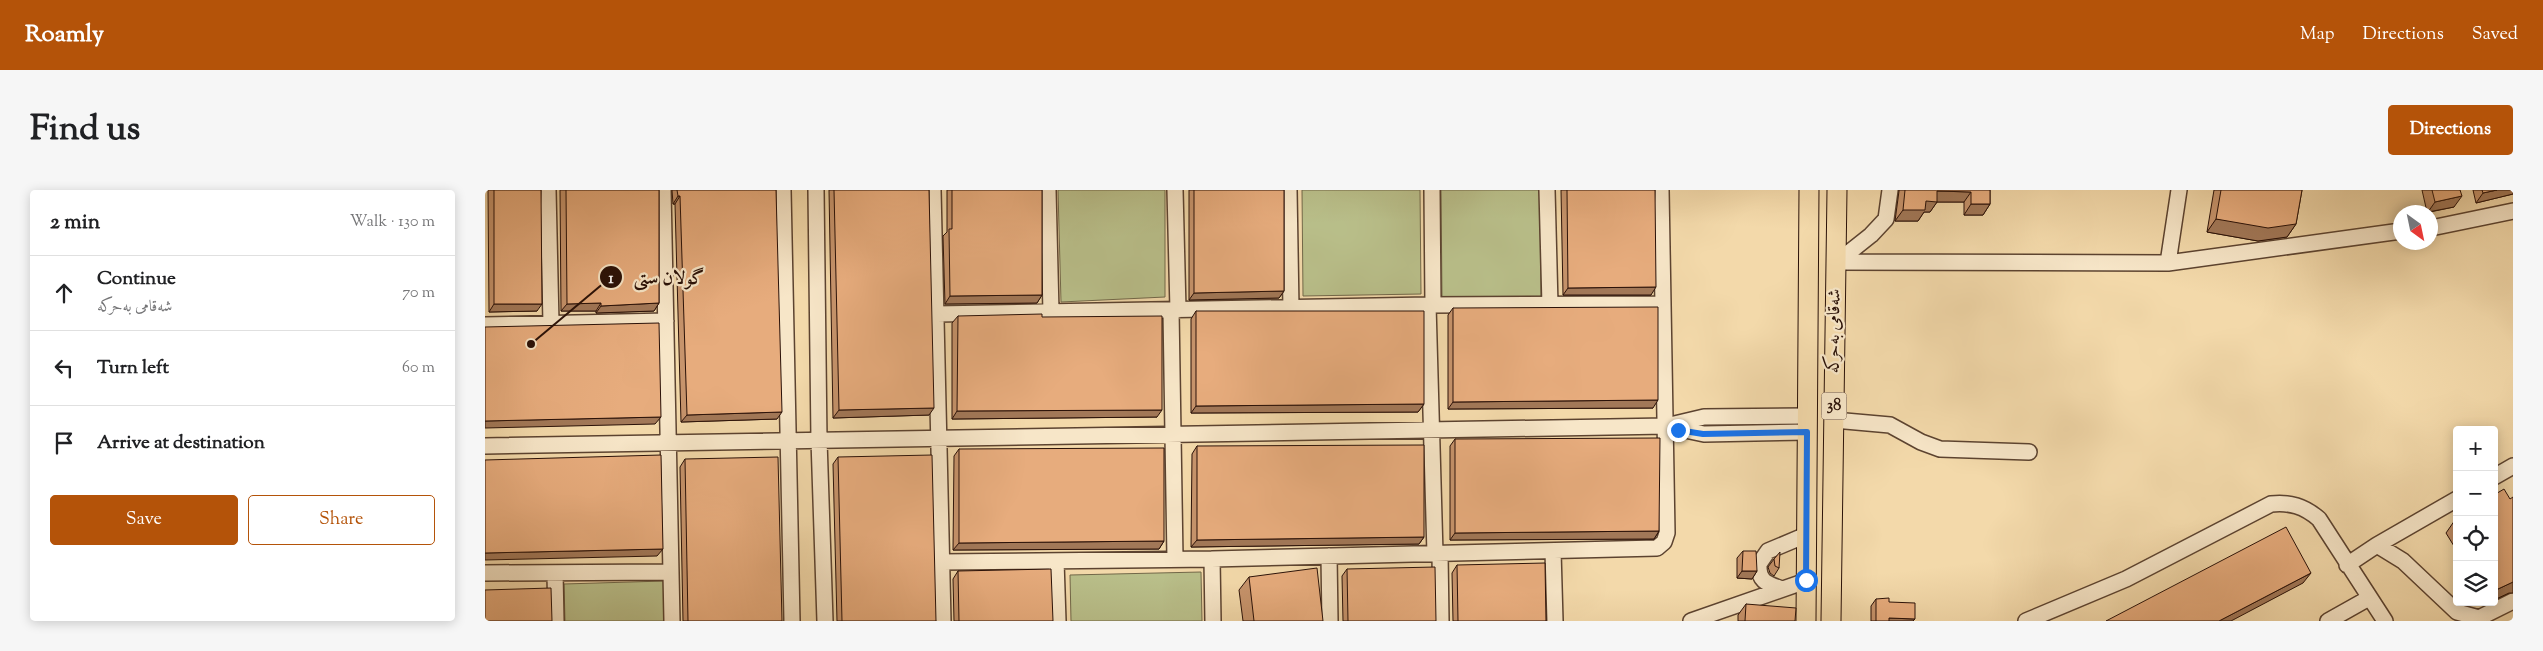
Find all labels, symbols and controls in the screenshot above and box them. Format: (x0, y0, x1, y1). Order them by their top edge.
text: Roamly (25, 18, 104, 52)
text: Map (2300, 22, 2335, 48)
text: Directions (2363, 22, 2444, 48)
text: Saved (2472, 22, 2518, 48)
text: Find us (30, 105, 140, 156)
button: Directions (2388, 105, 2513, 155)
north arrow (2393, 205, 2438, 250)
text: 2 min (50, 208, 100, 238)
text: Walk · 130 m (350, 211, 435, 234)
callout: گولان ستی (599, 260, 714, 294)
text: Continue (97, 266, 176, 293)
text: گولان ستی (634, 266, 704, 293)
text: 1 (608, 269, 614, 290)
icon: ahead (50, 279, 78, 307)
text: 70 m (402, 282, 435, 305)
street label: شەقامی بەحرکە (1821, 288, 1849, 374)
text: شەقامی بەحرکە (97, 296, 172, 319)
icon: left (50, 354, 78, 382)
text: Turn left (97, 355, 169, 382)
text: 60 m (402, 357, 435, 380)
road number: 38 (1821, 392, 1847, 420)
route end (1667, 419, 1690, 442)
map controls (2453, 426, 2498, 606)
button: + (2453, 426, 2498, 471)
icon: arrive (50, 429, 78, 457)
text: Arrive at destination (97, 430, 265, 457)
button: − (2453, 471, 2498, 516)
button: Save (50, 495, 238, 545)
button: Share (248, 495, 435, 545)
button: locate (2453, 516, 2498, 561)
button: layers (2453, 561, 2498, 606)
route start (1795, 569, 1818, 592)

